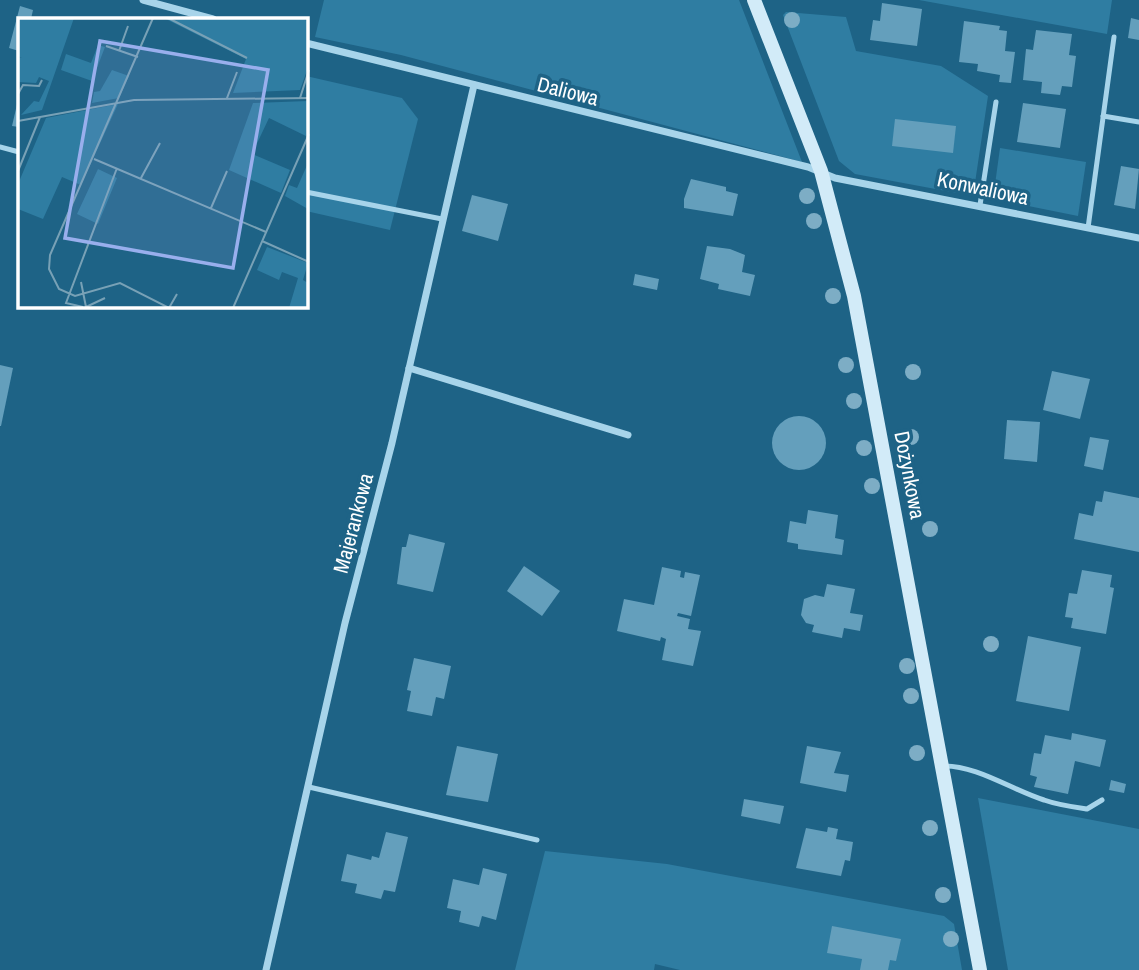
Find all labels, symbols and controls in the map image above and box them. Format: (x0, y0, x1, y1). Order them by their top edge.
inset map (18, 18, 308, 308)
street label: Daliowa (534, 69, 602, 113)
street label: Konwaliowa (935, 164, 1032, 212)
street label: Dożynkowa (887, 429, 933, 522)
street label: Majerankowa (326, 469, 380, 576)

